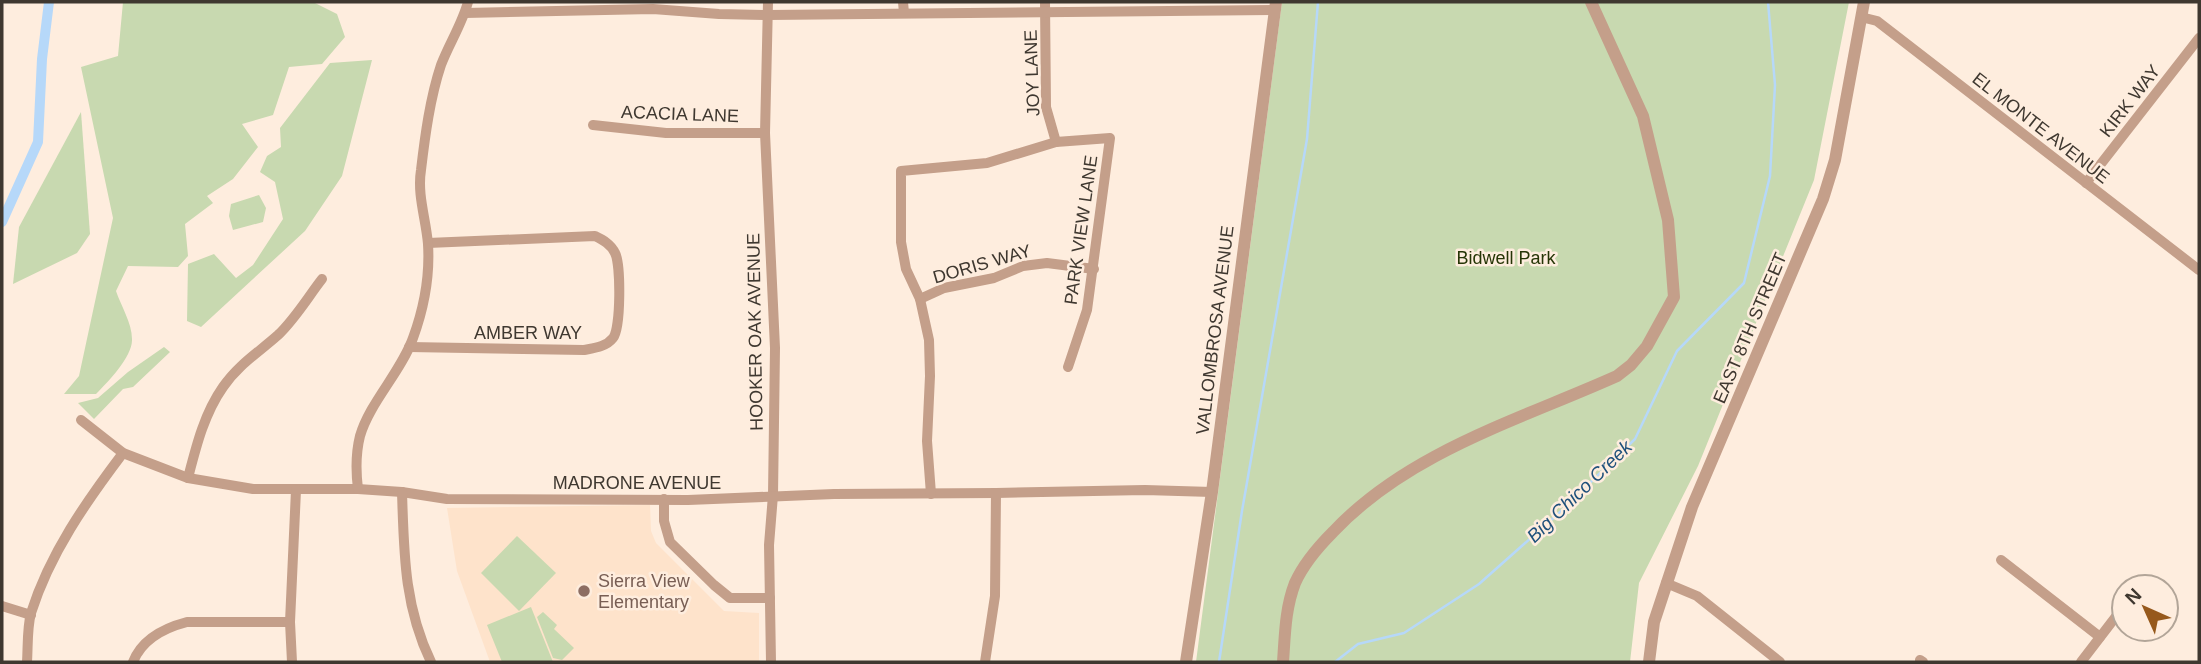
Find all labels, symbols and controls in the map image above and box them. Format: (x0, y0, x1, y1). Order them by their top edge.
street label: JOY LANE (1020, 29, 1044, 117)
street label: KIRK WAY (2096, 61, 2164, 141)
street label: EL MONTE AVENUE (1969, 68, 2113, 188)
street label: ACACIA LANE (621, 102, 739, 126)
street label: PARK VIEW LANE (1061, 154, 1101, 306)
street label: VALLOMBROSA AVENUE (1192, 224, 1238, 436)
street label: HOOKER OAK AVENUE (743, 233, 767, 431)
street label: DORIS WAY (931, 240, 1033, 288)
park label: Bidwell Park (1456, 248, 1557, 268)
street label: EAST 8TH STREET (1709, 250, 1791, 406)
street label: AMBER WAY (474, 323, 582, 343)
water label: Big Chico Creek (1523, 435, 1637, 547)
street label: MADRONE AVENUE (553, 473, 721, 493)
place label: Sierra View Elementary (598, 571, 691, 612)
north arrow (2110, 573, 2180, 643)
marker: Sierra View Elementary (576, 583, 592, 599)
text: N (2121, 584, 2146, 609)

